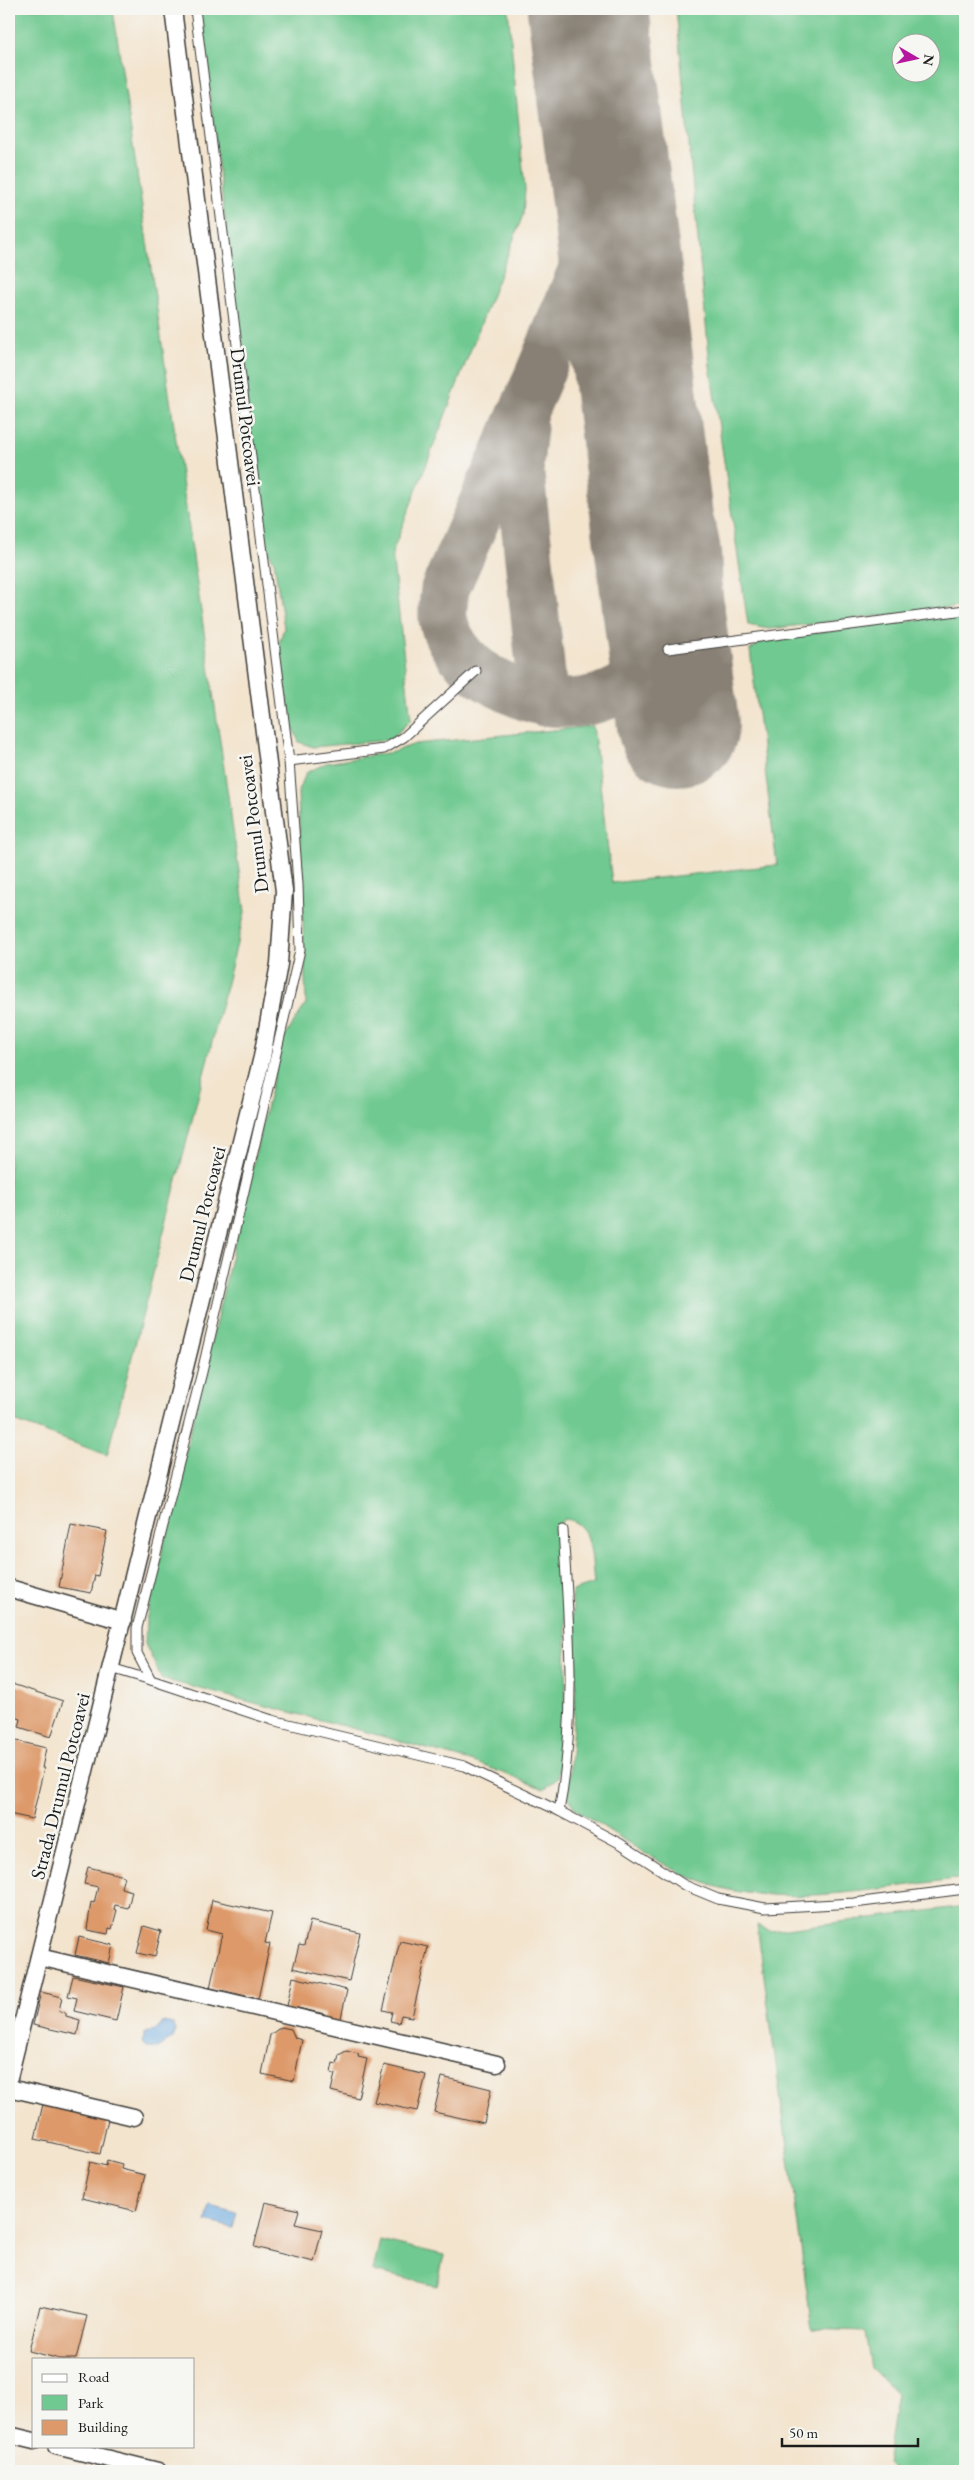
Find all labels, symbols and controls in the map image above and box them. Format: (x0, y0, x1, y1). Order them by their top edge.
north arrow (892, 32, 942, 82)
text: N (919, 53, 939, 68)
street label: Drumul Potcoavei (225, 346, 267, 488)
street label: Drumul Potcoavei (232, 753, 274, 895)
street label: Drumul Potcoavei (173, 1143, 231, 1285)
street label: Strada Drumul Potcoavei (24, 1690, 96, 1882)
legend (32, 2358, 195, 2448)
text: Road (78, 2367, 110, 2386)
text: Park (78, 2393, 105, 2412)
scale bar (782, 2415, 918, 2447)
text: Building (78, 2417, 128, 2436)
text: 50 m (789, 2423, 818, 2442)

